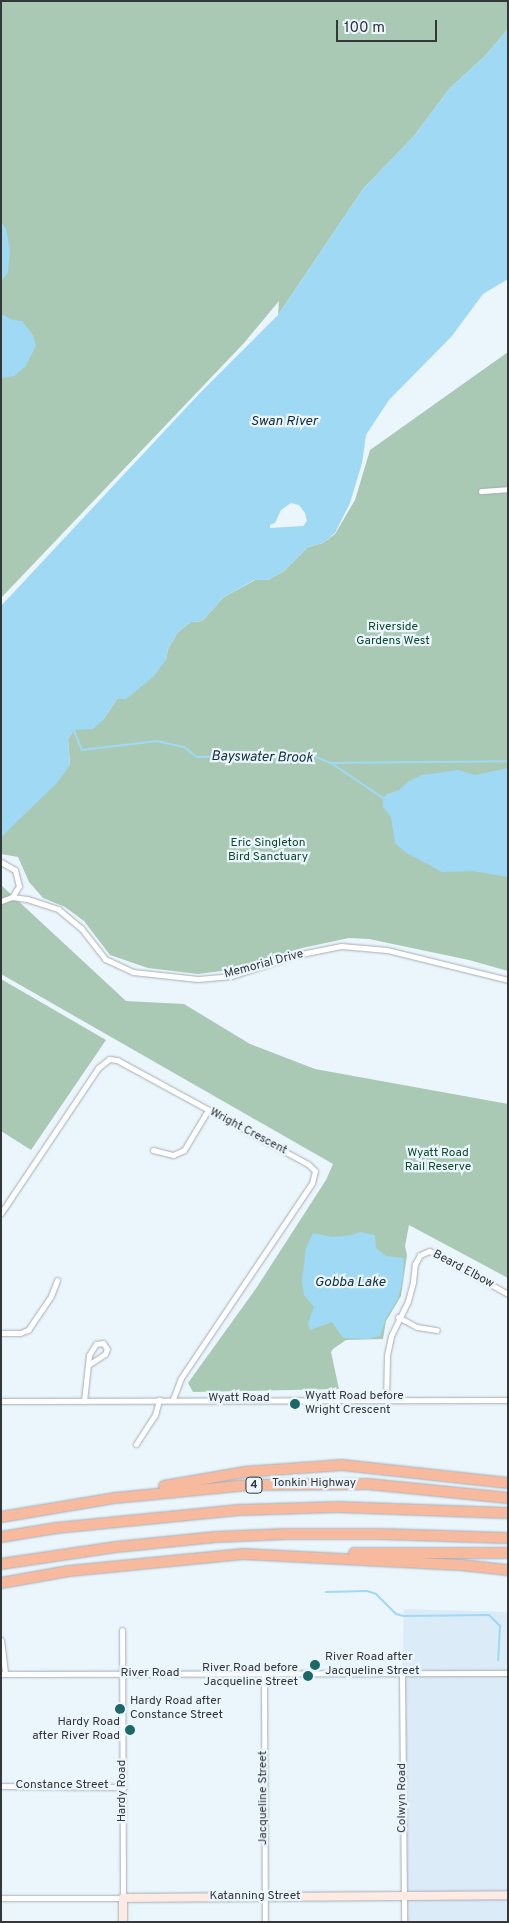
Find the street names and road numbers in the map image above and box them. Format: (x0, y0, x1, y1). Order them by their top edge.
street label: Memorial Drive (223, 947, 305, 983)
street label: Wright Crescent (207, 1106, 289, 1158)
street label: Beard Elbow (430, 1248, 496, 1292)
street label: Wyatt Road (208, 1392, 270, 1406)
road number: 4 (245, 1476, 263, 1494)
street label: Tonkin Highway (272, 1477, 356, 1491)
street label: River Road (121, 1667, 179, 1681)
street label: Jacqueline Street (257, 1751, 271, 1845)
street label: Hardy Road (116, 1760, 130, 1822)
street label: Colwyn Road (396, 1763, 410, 1833)
street label: Constance Street (16, 1779, 108, 1793)
street label: Katanning Street (209, 1890, 301, 1904)

